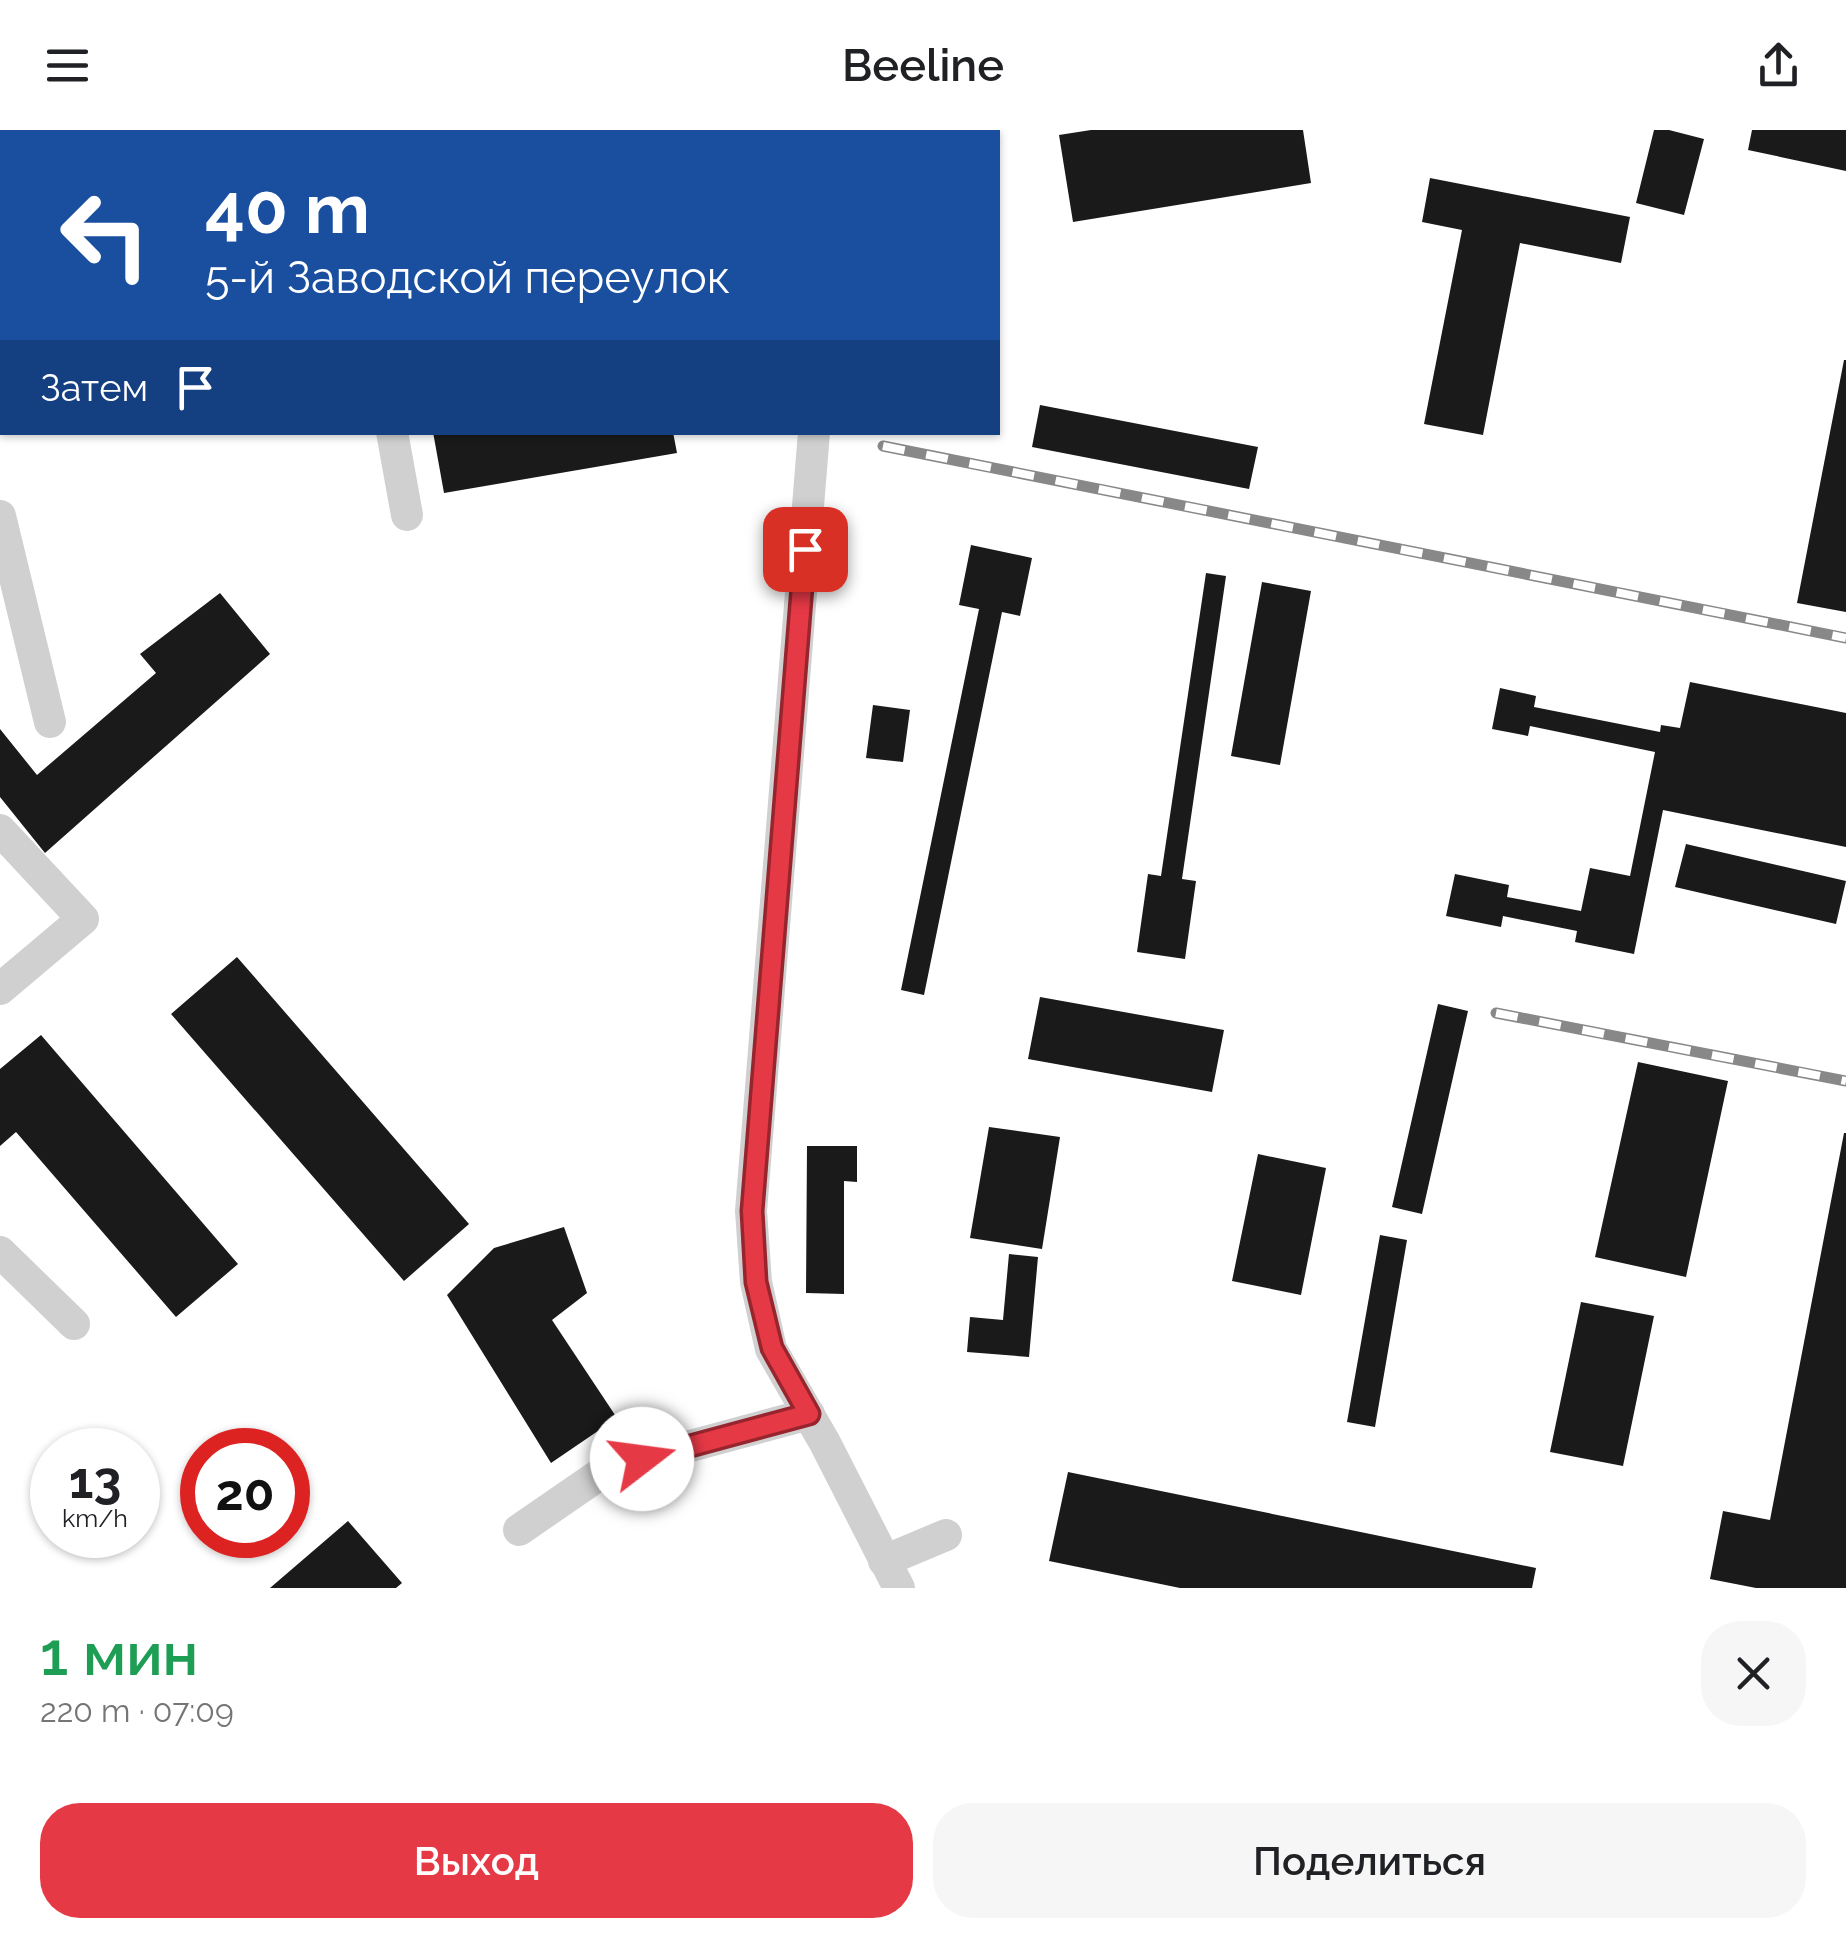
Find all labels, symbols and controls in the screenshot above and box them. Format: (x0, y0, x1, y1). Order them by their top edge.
icon: menu (40, 38, 95, 93)
icon: share (1751, 38, 1806, 93)
text: Beeline (842, 39, 1004, 92)
text: 40 m (205, 167, 370, 249)
icon: left (40, 170, 170, 300)
text: 5-й Заводской переулок (205, 251, 730, 304)
icon: arrive (168, 360, 223, 415)
text: Затем (40, 365, 148, 410)
pin (763, 507, 848, 592)
icon: arrive (778, 522, 833, 577)
position arrow (590, 1407, 694, 1511)
speed limit sign: 20 (180, 1428, 310, 1558)
text: 13 (69, 1451, 121, 1510)
text: km/h (62, 1503, 128, 1533)
text: 1 мин (40, 1619, 198, 1689)
button: close (1701, 1621, 1806, 1726)
text: 220 m · 07:09 (40, 1692, 234, 1729)
button: Выход (40, 1803, 913, 1918)
button: Поделиться (933, 1803, 1806, 1918)

